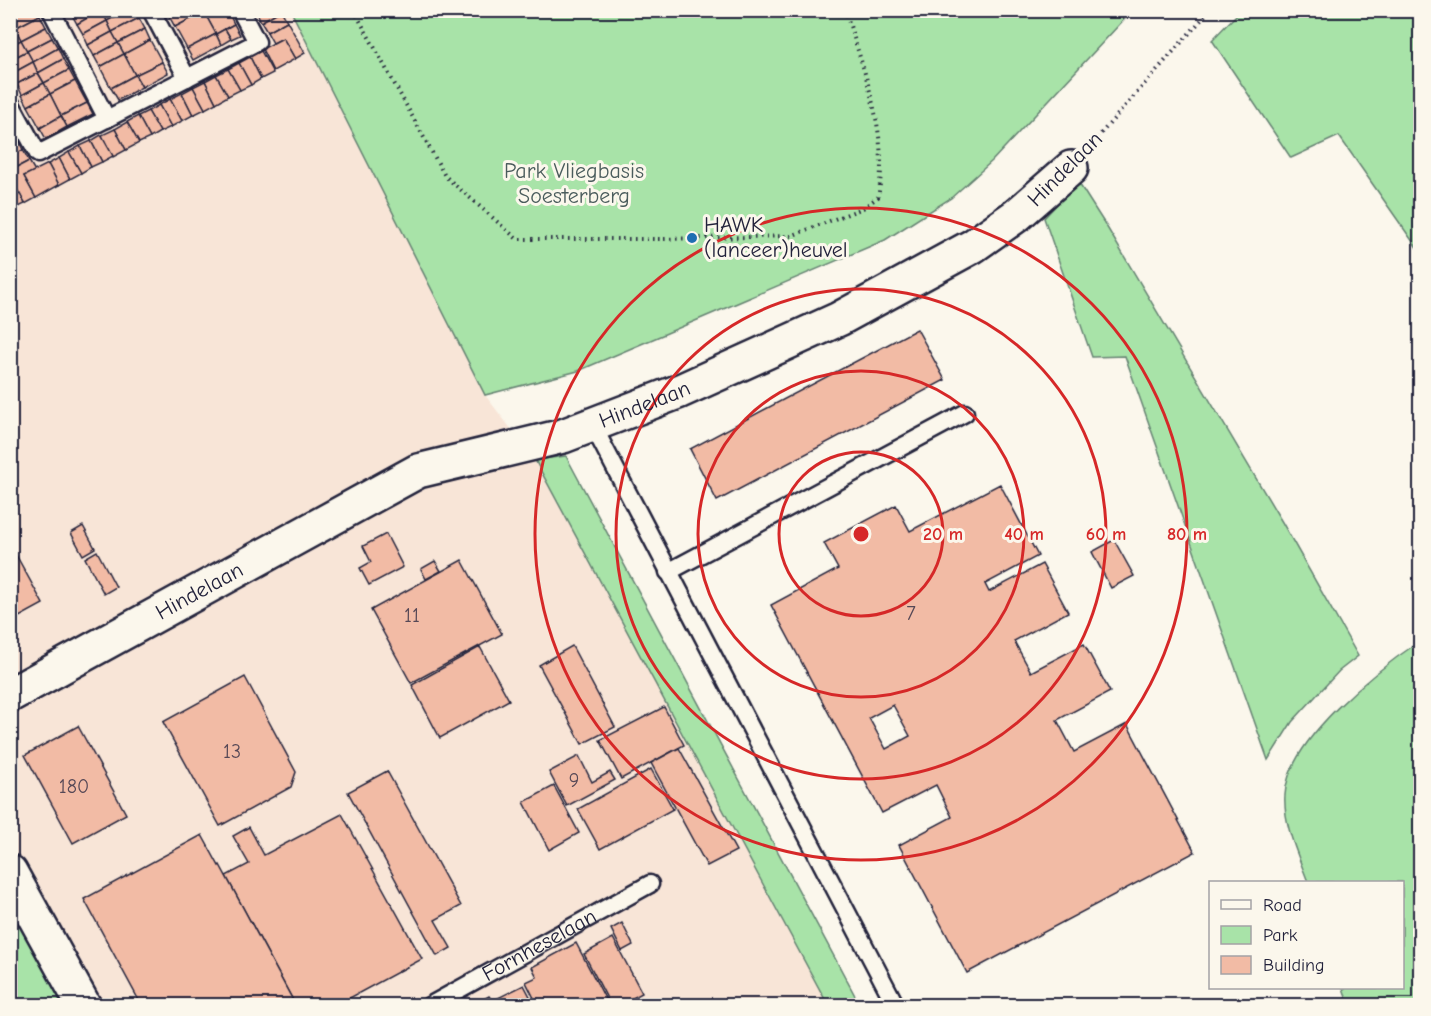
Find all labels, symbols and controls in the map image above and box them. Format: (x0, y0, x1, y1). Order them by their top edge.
street label: Hindelaan (1022, 126, 1108, 212)
park label: Park Vliegbasis Soesterberg (504, 158, 644, 209)
place label: HAWK (lanceer)heuvel (704, 212, 848, 263)
marker: HAWK (lanceer)heuvel (685, 231, 699, 245)
street label: Hindelaan (595, 375, 694, 434)
centre of rings (851, 524, 871, 544)
text: 20 m (923, 524, 963, 545)
text: 40 m (1004, 524, 1044, 545)
text: 60 m (1086, 524, 1126, 545)
text: 80 m (1167, 524, 1207, 545)
street label: Hindelaan (151, 557, 247, 625)
house number: 7 (906, 602, 916, 625)
house number: 11 (404, 604, 420, 627)
house number: 13 (223, 740, 241, 763)
house number: 9 (569, 769, 579, 792)
house number: 180 (59, 775, 89, 798)
legend (1209, 881, 1404, 989)
text: Road (1263, 895, 1302, 916)
street label: Fornheselaan (478, 903, 601, 987)
text: Park (1263, 925, 1298, 946)
text: Building (1263, 955, 1325, 976)

